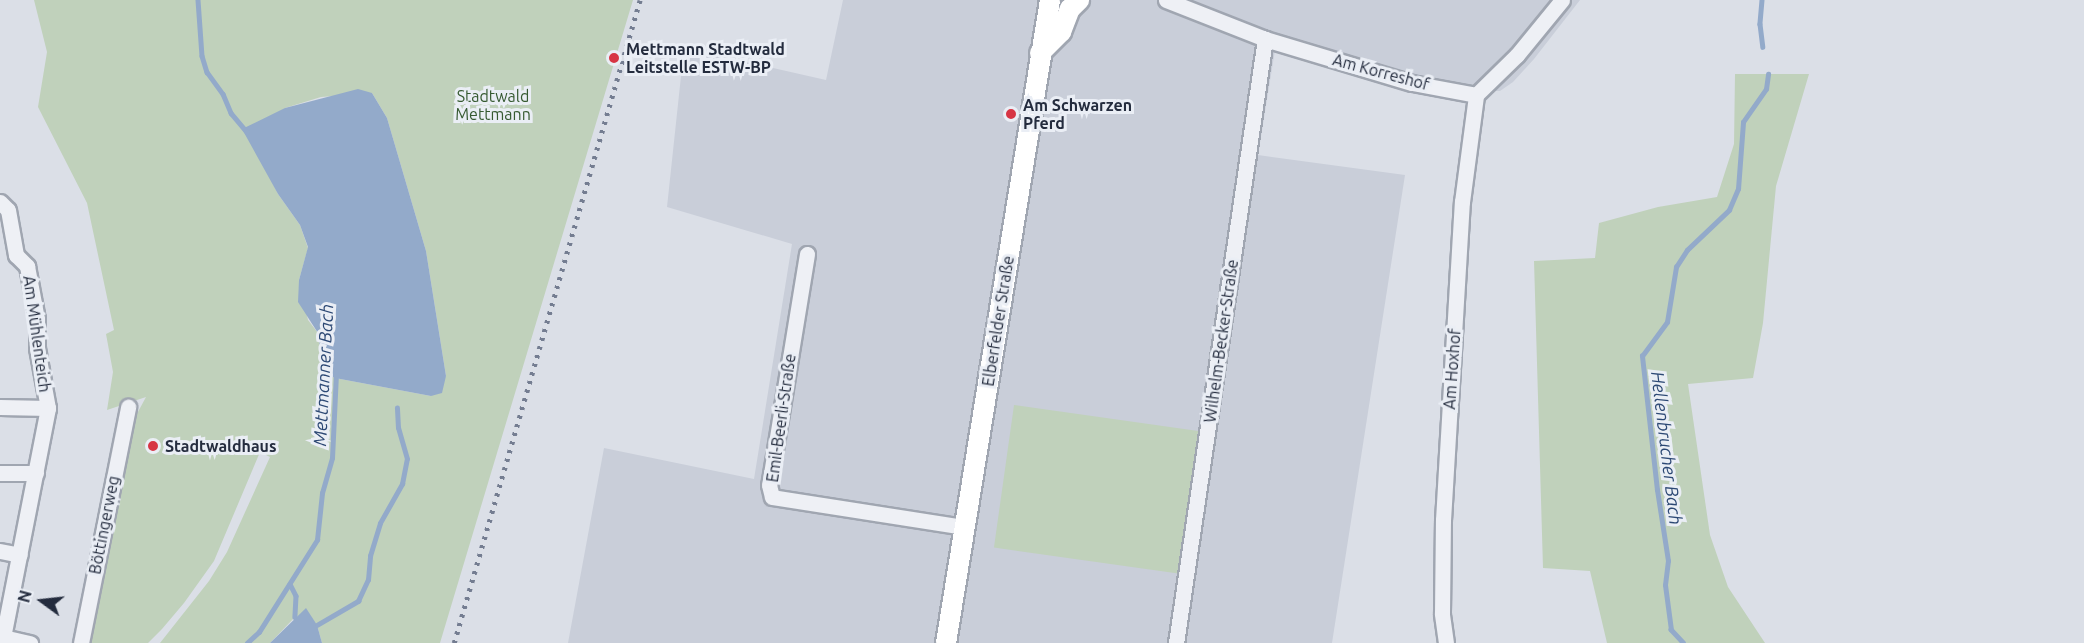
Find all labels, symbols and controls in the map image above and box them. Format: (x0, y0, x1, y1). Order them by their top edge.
place label: Mettmann Stadtwald Leitstelle ESTW-BP (626, 39, 785, 77)
street label: Am Korreshof (1331, 50, 1431, 94)
marker: Mettmann Stadtwald Leitstelle ESTW-BP (607, 51, 621, 65)
park label: Stadtwald Mettmann (455, 86, 531, 124)
place label: Am Schwarzen Pferd (1023, 95, 1132, 133)
marker: Am Schwarzen Pferd (1004, 107, 1018, 121)
street label: Elberfelder Straße (978, 254, 1018, 388)
street label: Wilhelm-Becker-Straße (1200, 258, 1242, 424)
street label: Am Mühlenteich (19, 274, 55, 394)
water label: Mettmanner Bach (308, 303, 338, 447)
street label: Am Hoxhof (1440, 328, 1464, 410)
street label: Emil-Beerli-Straße (762, 353, 800, 483)
water label: Hellenbrucher Bach (1647, 370, 1687, 526)
place label: Stadtwaldhaus (165, 436, 276, 456)
marker: Stadtwaldhaus (146, 439, 160, 453)
street label: Böttingerweg (85, 474, 123, 576)
north arrow (12, 571, 72, 631)
text: N (14, 588, 35, 604)

